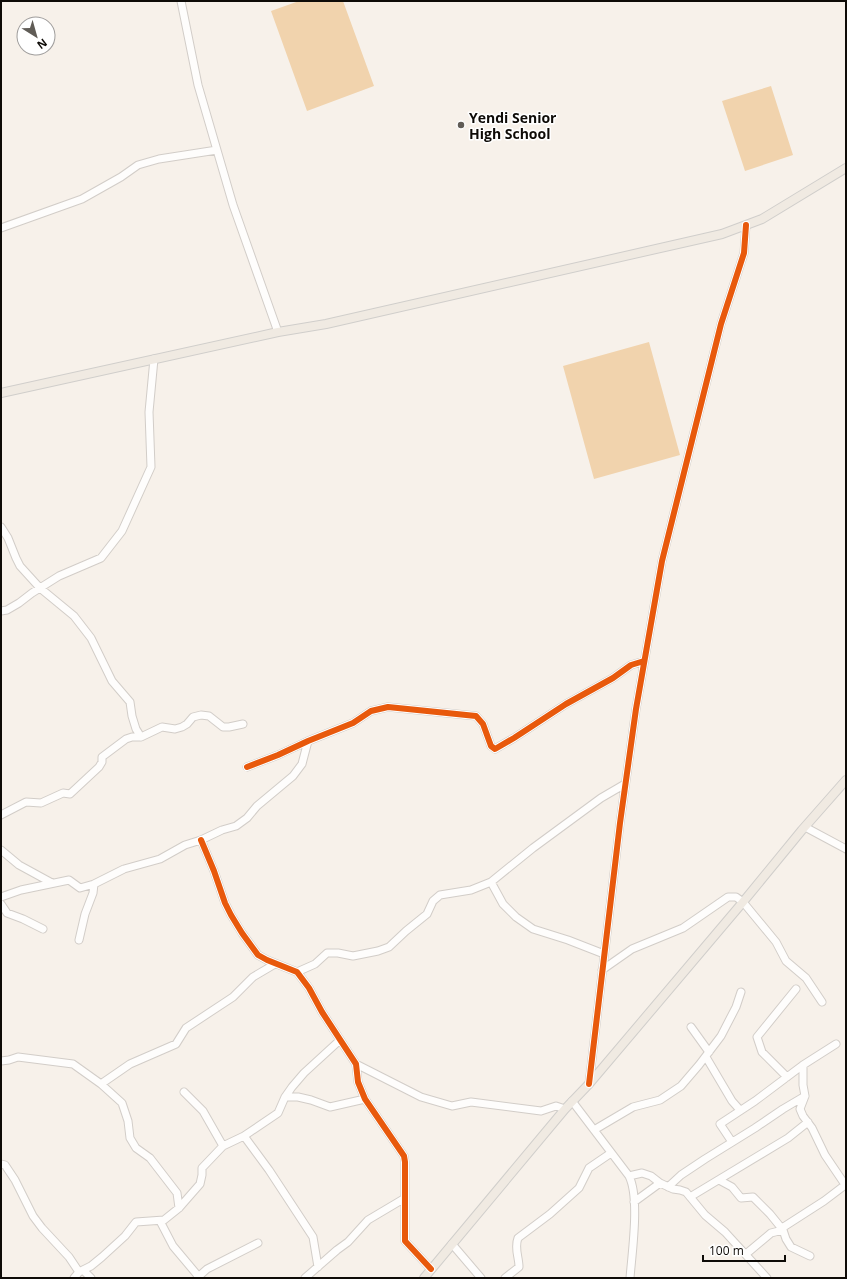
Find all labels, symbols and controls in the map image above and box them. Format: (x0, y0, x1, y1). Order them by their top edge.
north arrow (16, 16, 56, 56)
text: N (34, 36, 50, 53)
place label: Yendi Senior High School (469, 108, 557, 143)
marker: Yendi Senior High School (456, 120, 466, 130)
scale bar (703, 1237, 785, 1263)
text: 100 m (709, 1242, 744, 1259)

